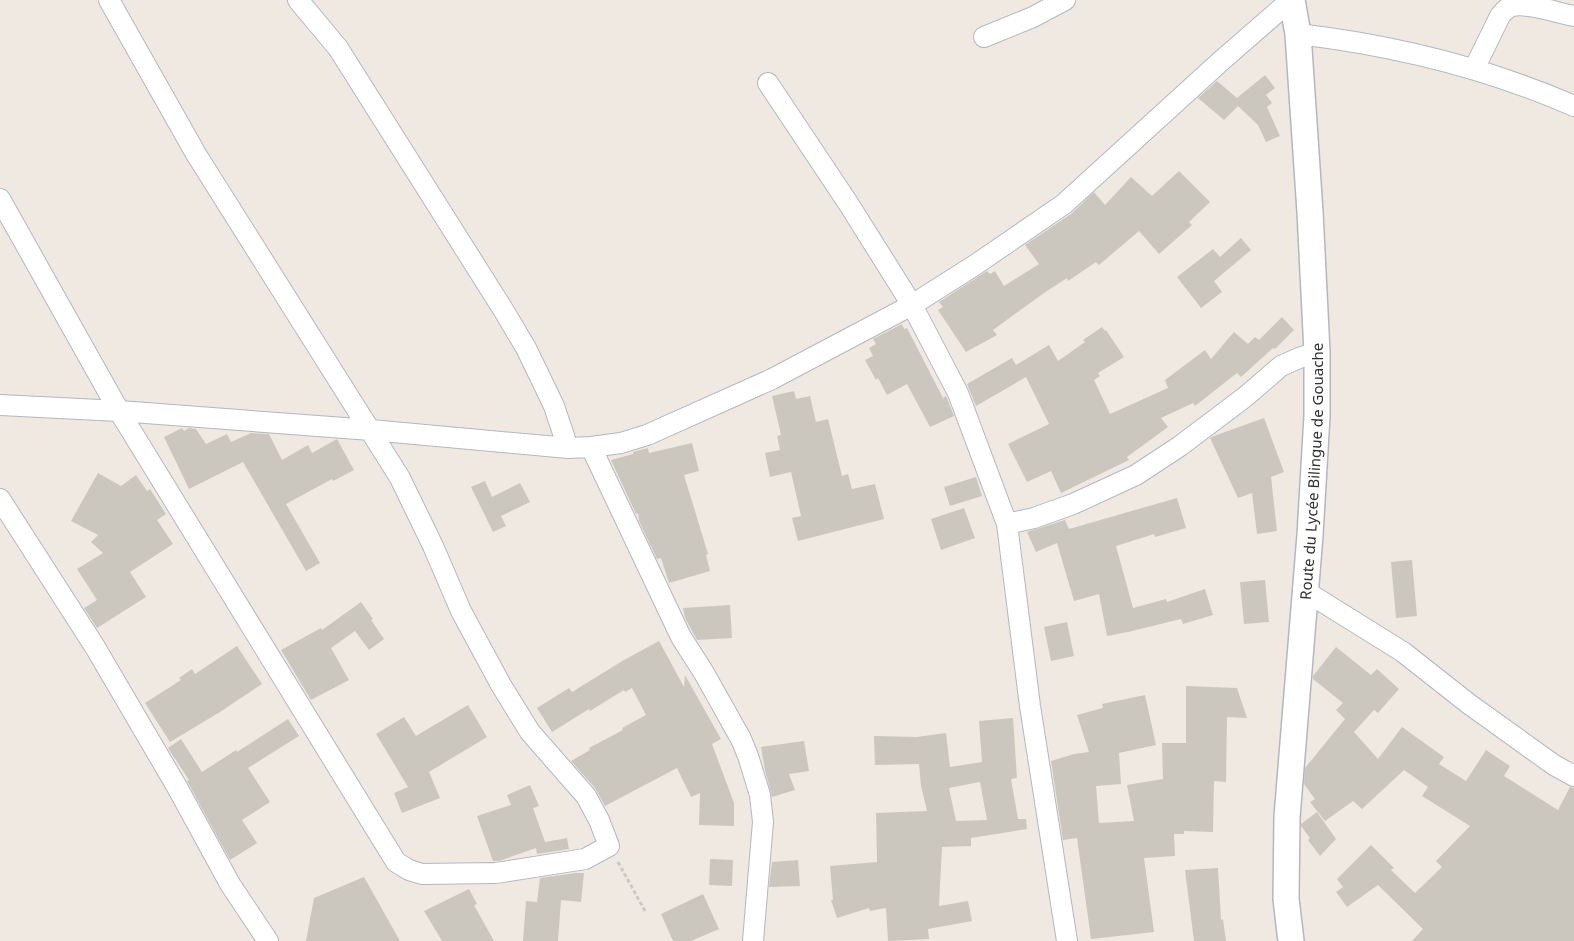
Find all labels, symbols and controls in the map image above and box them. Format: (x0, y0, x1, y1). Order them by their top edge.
street label: Route du Lycée Bilingue de Gouache (1295, 342, 1327, 601)

